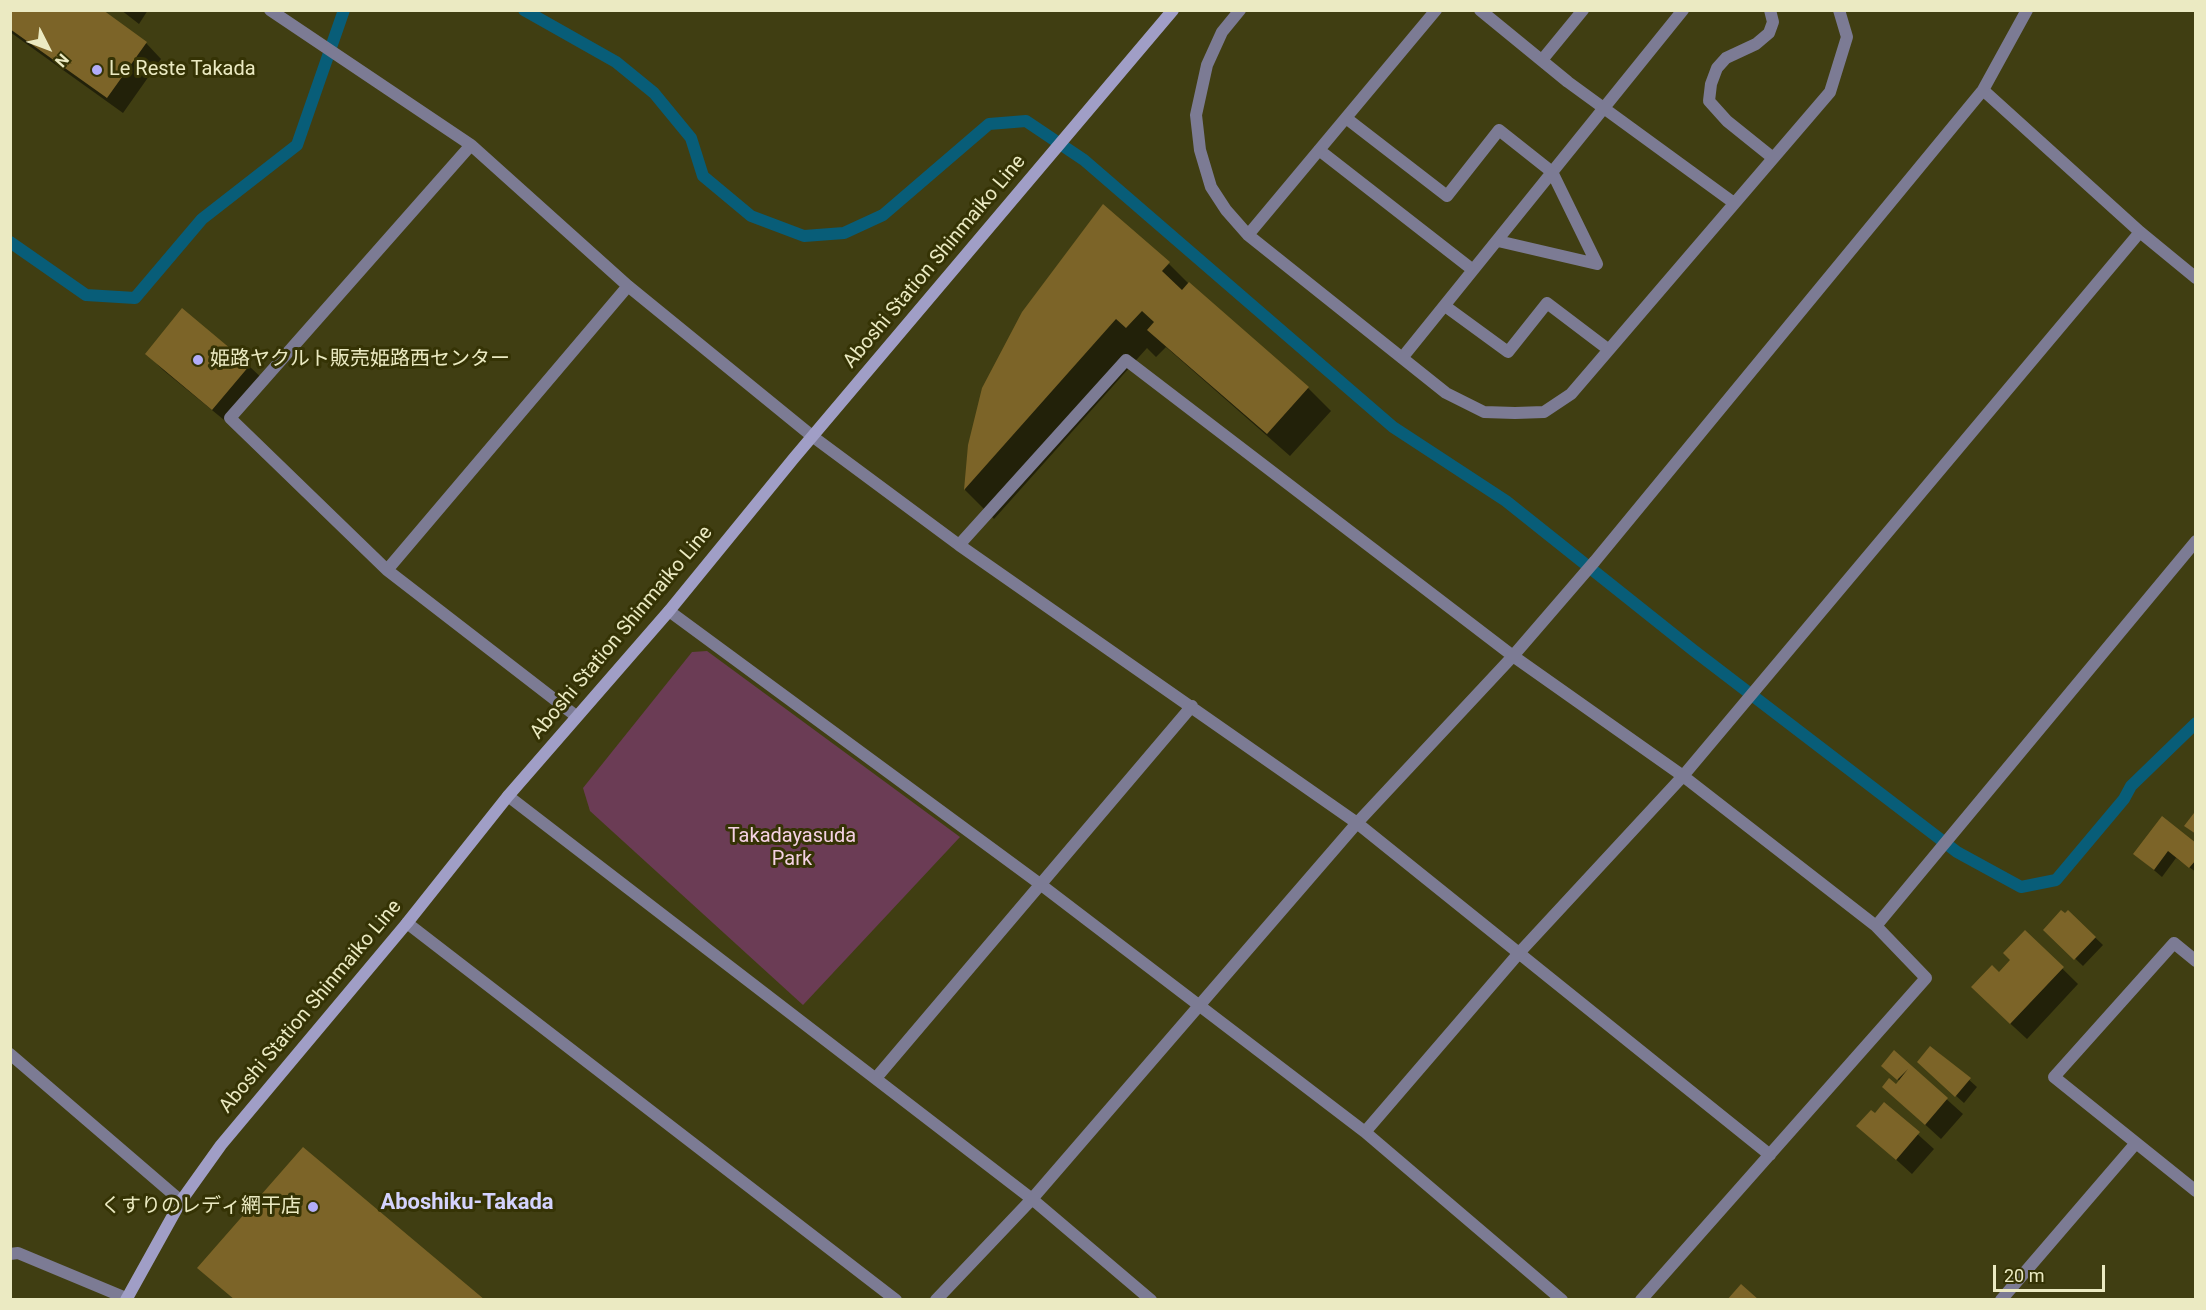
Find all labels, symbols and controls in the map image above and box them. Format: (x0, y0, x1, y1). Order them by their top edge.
north arrow (18, 18, 78, 78)
text: N (51, 50, 73, 71)
place label: Le Reste Takada (109, 58, 256, 82)
marker: Le Reste Takada (90, 63, 104, 77)
street label: Aboshi Station Shinmaiko Line (839, 151, 1031, 373)
place label: 姫路ヤクルト販売姫路西センター (210, 348, 510, 372)
marker: 姫路ヤクルト販売姫路西センター (191, 353, 205, 367)
street label: Aboshi Station Shinmaiko Line (526, 522, 718, 744)
park label: Takadayasuda Park (728, 825, 856, 872)
street label: Aboshi Station Shinmaiko Line (215, 896, 407, 1118)
district label: Aboshiku-Takada (380, 1190, 554, 1216)
place label: くすりのレディ網干店 (101, 1195, 301, 1219)
marker: くすりのレディ網干店 (306, 1200, 320, 1214)
scale bar (1996, 1253, 2108, 1291)
text: 20 m (2004, 1265, 2044, 1286)

